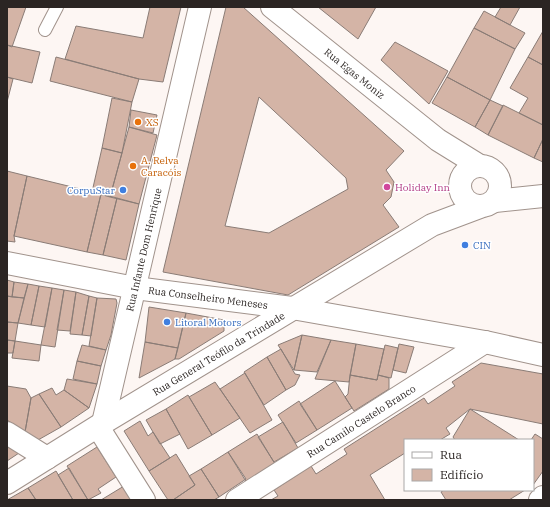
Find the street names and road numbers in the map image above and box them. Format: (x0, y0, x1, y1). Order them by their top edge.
street label: Rua Egas Moniz (321, 45, 387, 102)
street label: Rua Infante Dom Henrique (123, 187, 165, 313)
street label: Rua Conselheiro Meneses (147, 284, 269, 312)
street label: Rua General Teófilo da Trindade (150, 309, 287, 399)
street label: Rua Camilo Castelo Branco (304, 382, 418, 461)

